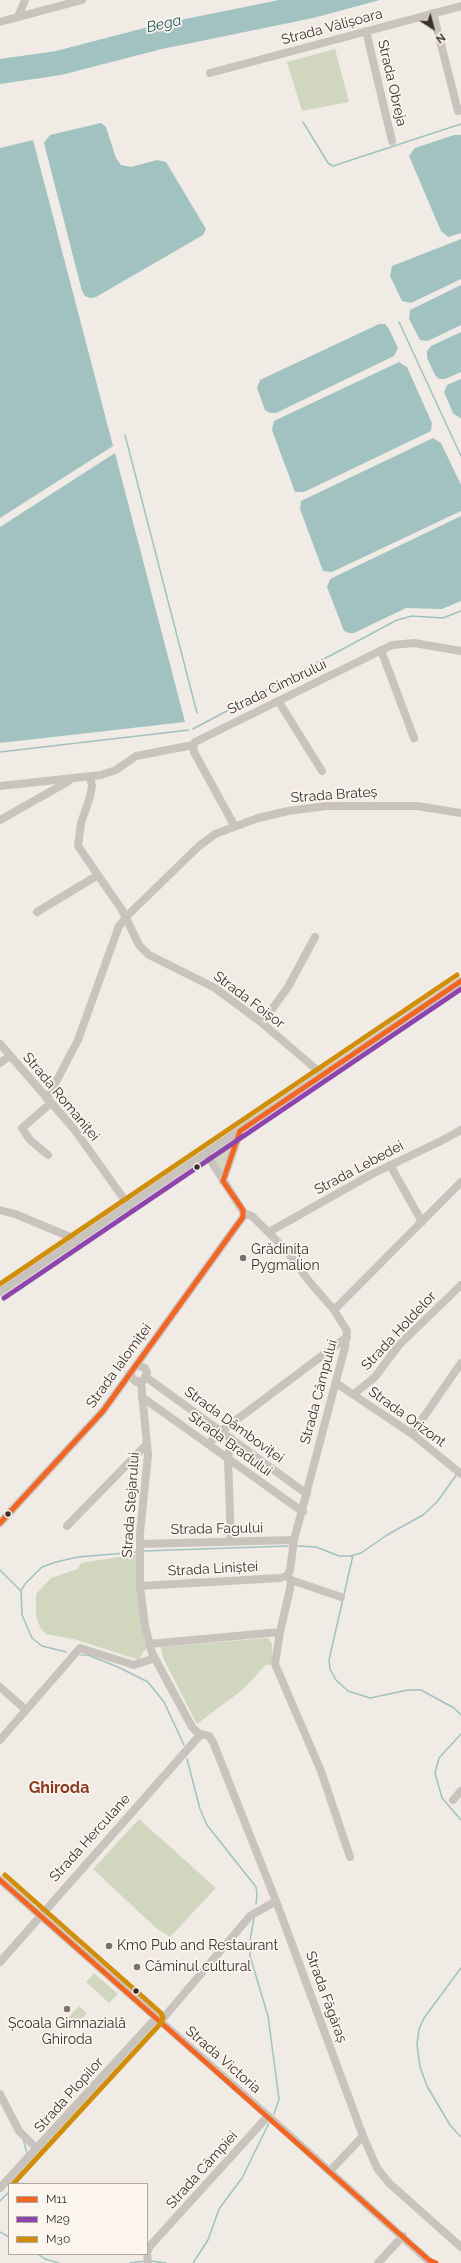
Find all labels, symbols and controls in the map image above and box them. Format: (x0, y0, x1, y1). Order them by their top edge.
street label: Strada Vălișoara (280, 5, 384, 49)
north arrow (413, 8, 453, 48)
water label: Bega (145, 11, 183, 37)
text: N (433, 30, 448, 46)
street label: Strada Obreja (374, 38, 410, 128)
street label: Strada Cimbrului (225, 656, 329, 718)
street label: Strada Brateș (290, 784, 378, 806)
street label: Strada Foișor (210, 968, 288, 1032)
street label: Strada Romaniței (19, 1049, 103, 1145)
street label: Strada Lebedei (312, 1137, 406, 1199)
unlabelled marker (192, 1162, 202, 1172)
place label: Grădinița Pygmalion (251, 1242, 320, 1274)
marker: Grădinița Pygmalion (238, 1253, 248, 1263)
street label: Strada Holdelor (358, 1288, 440, 1374)
street label: Strada Ialomiței (83, 1320, 155, 1412)
street label: Strada Câmpului (297, 1338, 341, 1446)
street label: Strada Dâmboviței (181, 1383, 287, 1467)
street label: Strada Orizont (365, 1383, 449, 1451)
street label: Strada Bradului (185, 1408, 275, 1480)
street label: Strada Stejarului (119, 1452, 143, 1558)
unlabelled marker (3, 1509, 13, 1519)
street label: Strada Fagului (171, 1520, 263, 1538)
street label: Strada Liniștei (167, 1558, 259, 1580)
district label: Ghiroda (29, 1778, 89, 1798)
street label: Strada Herculane (46, 1791, 134, 1885)
place label: Km0 Pub and Restaurant (117, 1938, 278, 1954)
marker: Km0 Pub and Restaurant (104, 1941, 114, 1951)
street label: Strada Făgăraș (302, 1949, 350, 2045)
place label: Căminul cultural (145, 1959, 251, 1975)
marker: Căminul cultural (132, 1962, 142, 1972)
unlabelled marker (131, 1986, 141, 1996)
marker: Școala Gimnazială Ghiroda (62, 2004, 72, 2014)
place label: Școala Gimnazială Ghiroda (8, 2016, 126, 2048)
street label: Strada Victoria (182, 2023, 264, 2097)
street label: Strada Plopilor (31, 2054, 107, 2136)
street label: Strada Câmpiei (163, 2128, 241, 2212)
legend (8, 2183, 148, 2255)
text: M11 (46, 2192, 67, 2206)
text: M29 (46, 2212, 70, 2226)
text: M30 (46, 2232, 70, 2246)

